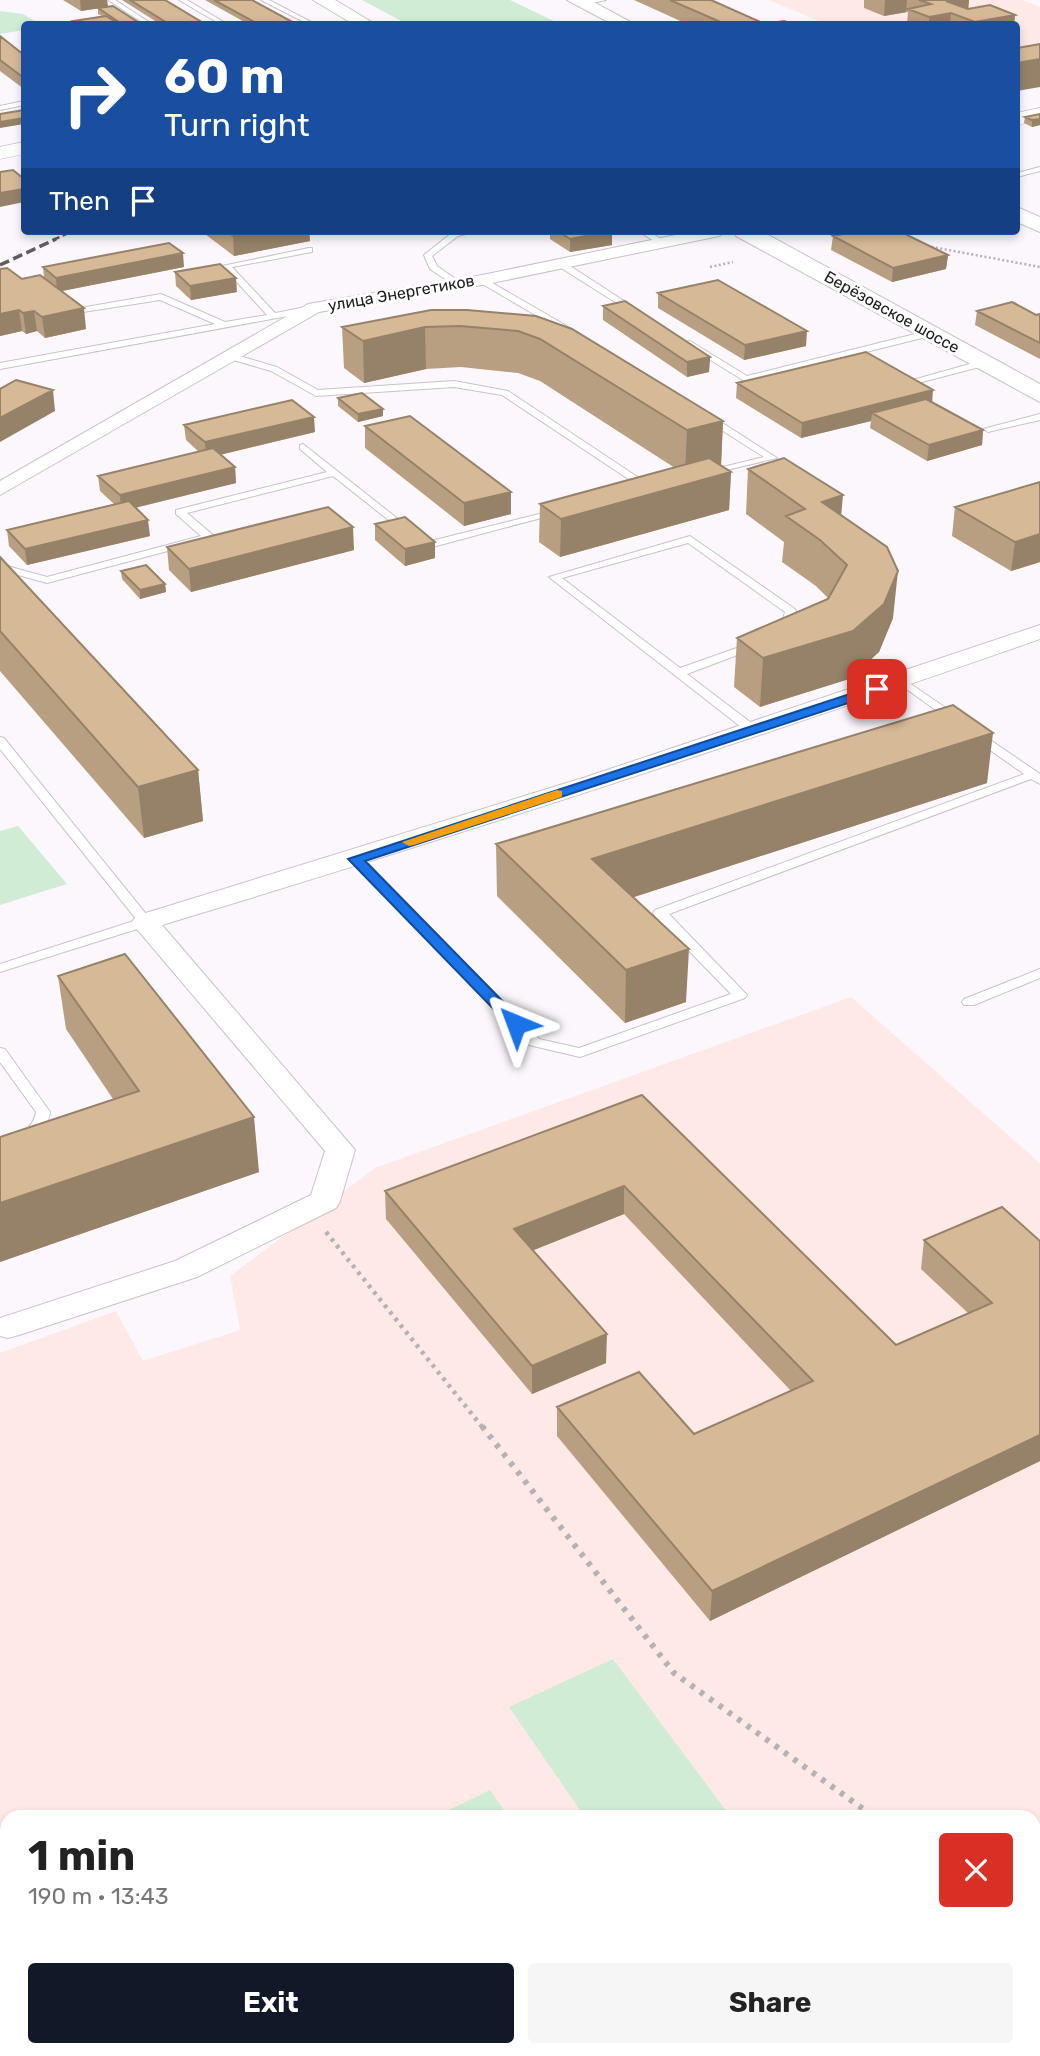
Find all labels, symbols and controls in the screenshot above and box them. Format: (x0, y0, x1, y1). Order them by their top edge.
text: 60 m (164, 47, 285, 105)
icon: right (49, 49, 140, 140)
text: Turn right (164, 106, 309, 144)
icon: arrive (124, 182, 162, 220)
text: Then (49, 186, 110, 217)
street label: Берёзовское шоссе (821, 267, 963, 357)
street label: улица Энергетиков (326, 271, 476, 315)
pin (847, 659, 907, 719)
icon: arrive (858, 670, 896, 708)
position arrow (479, 987, 553, 1061)
text: 1 min (28, 1831, 135, 1881)
button: close (939, 1833, 1013, 1907)
text: 190 m · 13:43 (28, 1882, 169, 1910)
button: Exit (28, 1963, 514, 2043)
button: Share (528, 1963, 1013, 2043)

